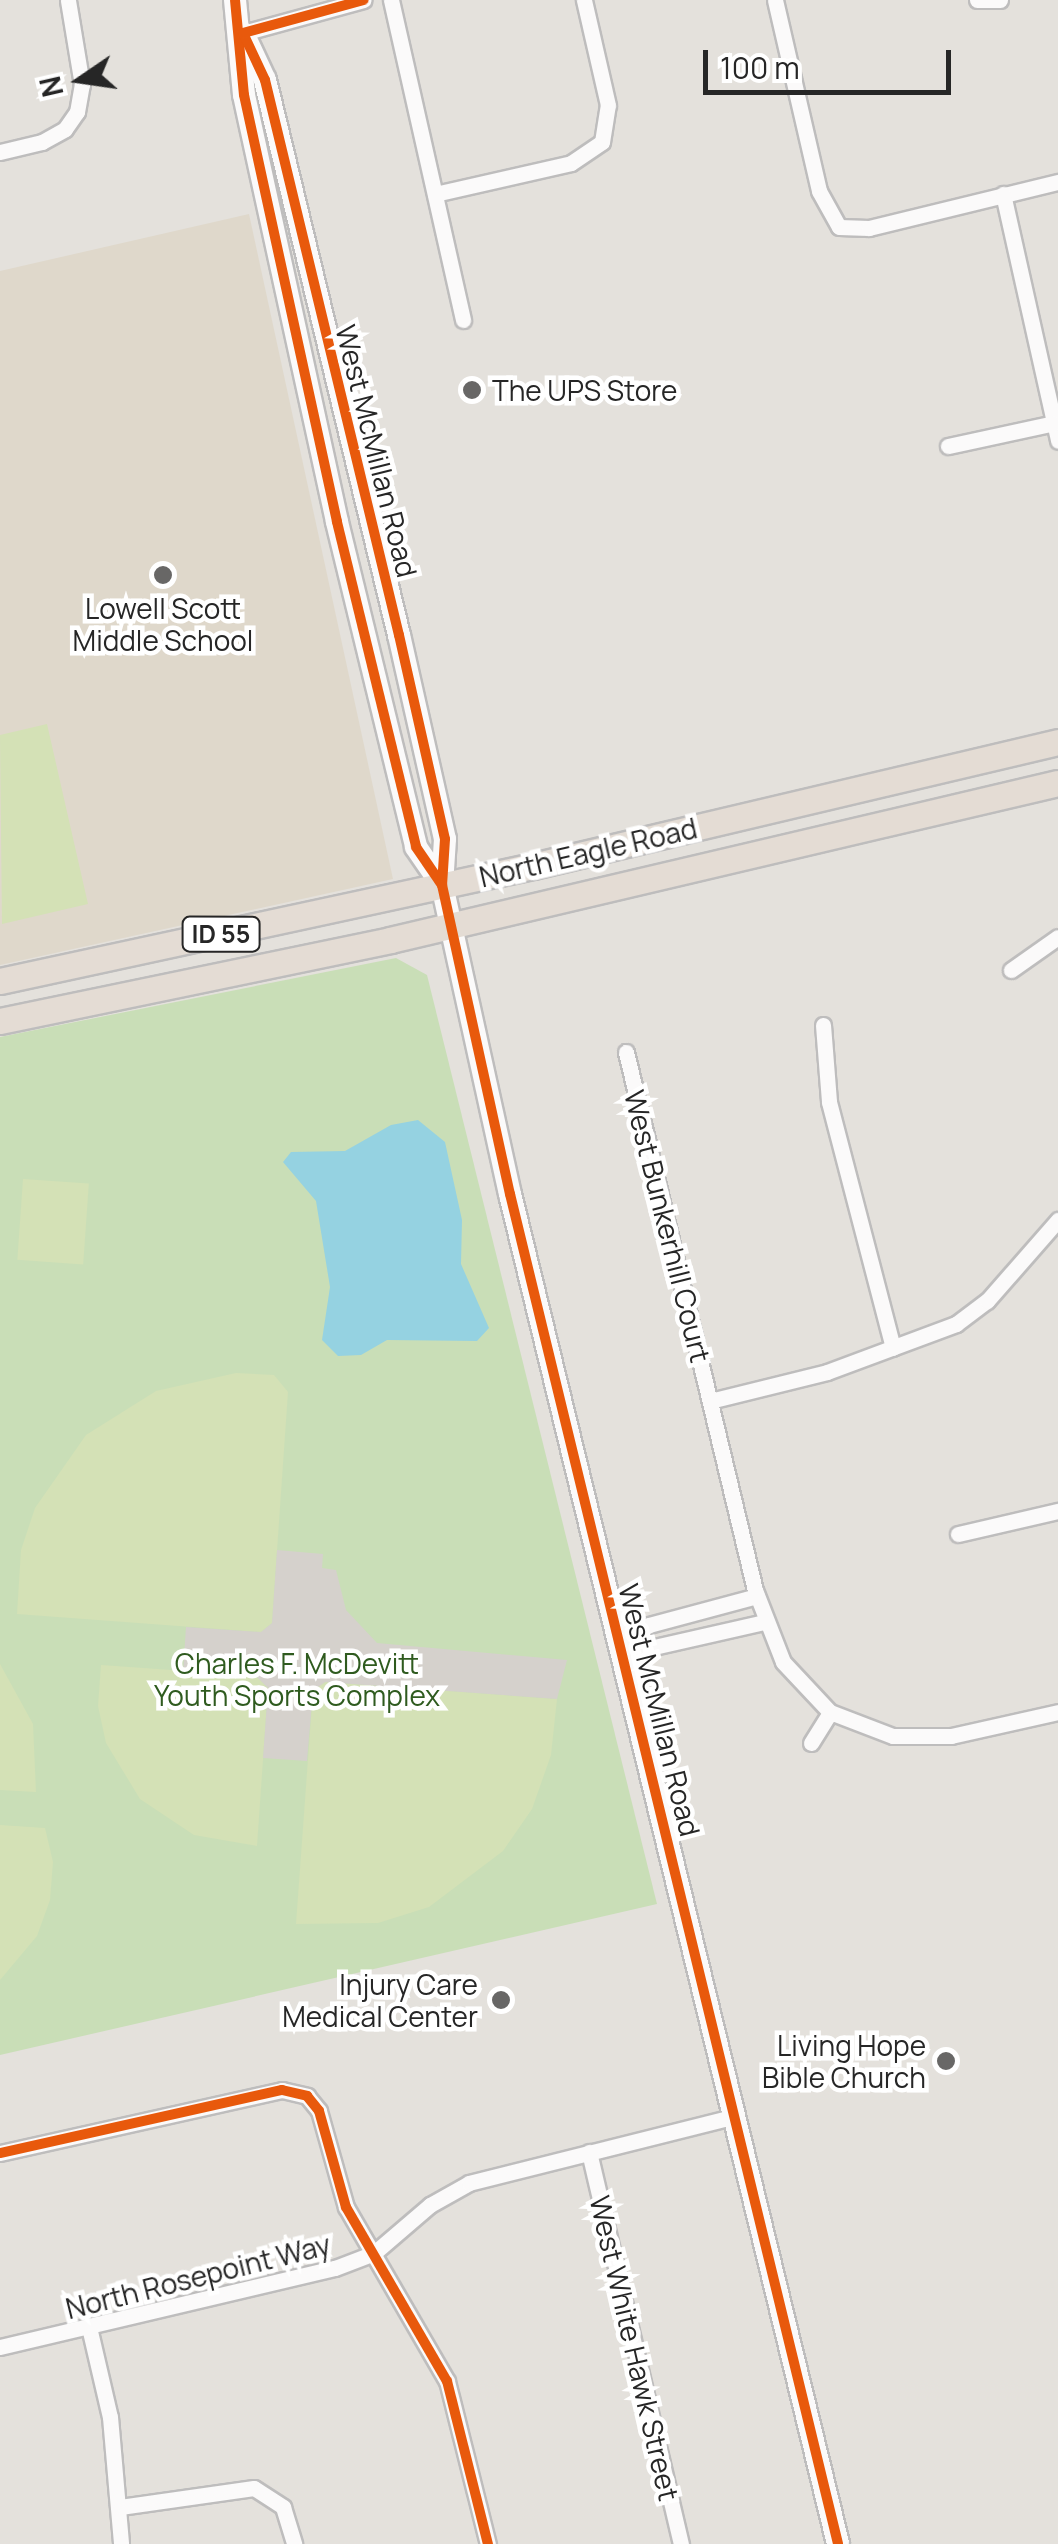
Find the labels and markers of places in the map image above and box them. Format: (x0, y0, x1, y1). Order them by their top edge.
place label: The UPS Store (492, 373, 677, 407)
marker: The UPS Store (461, 379, 483, 401)
marker: Lowell Scott Middle School (152, 564, 174, 586)
place label: Lowell Scott Middle School (73, 591, 253, 657)
place label: Injury Care Medical Center (282, 1967, 478, 2033)
marker: Injury Care Medical Center (488, 1987, 514, 2013)
place label: Living Hope Bible Church (762, 2028, 926, 2094)
marker: Living Hope Bible Church (935, 2050, 957, 2072)

